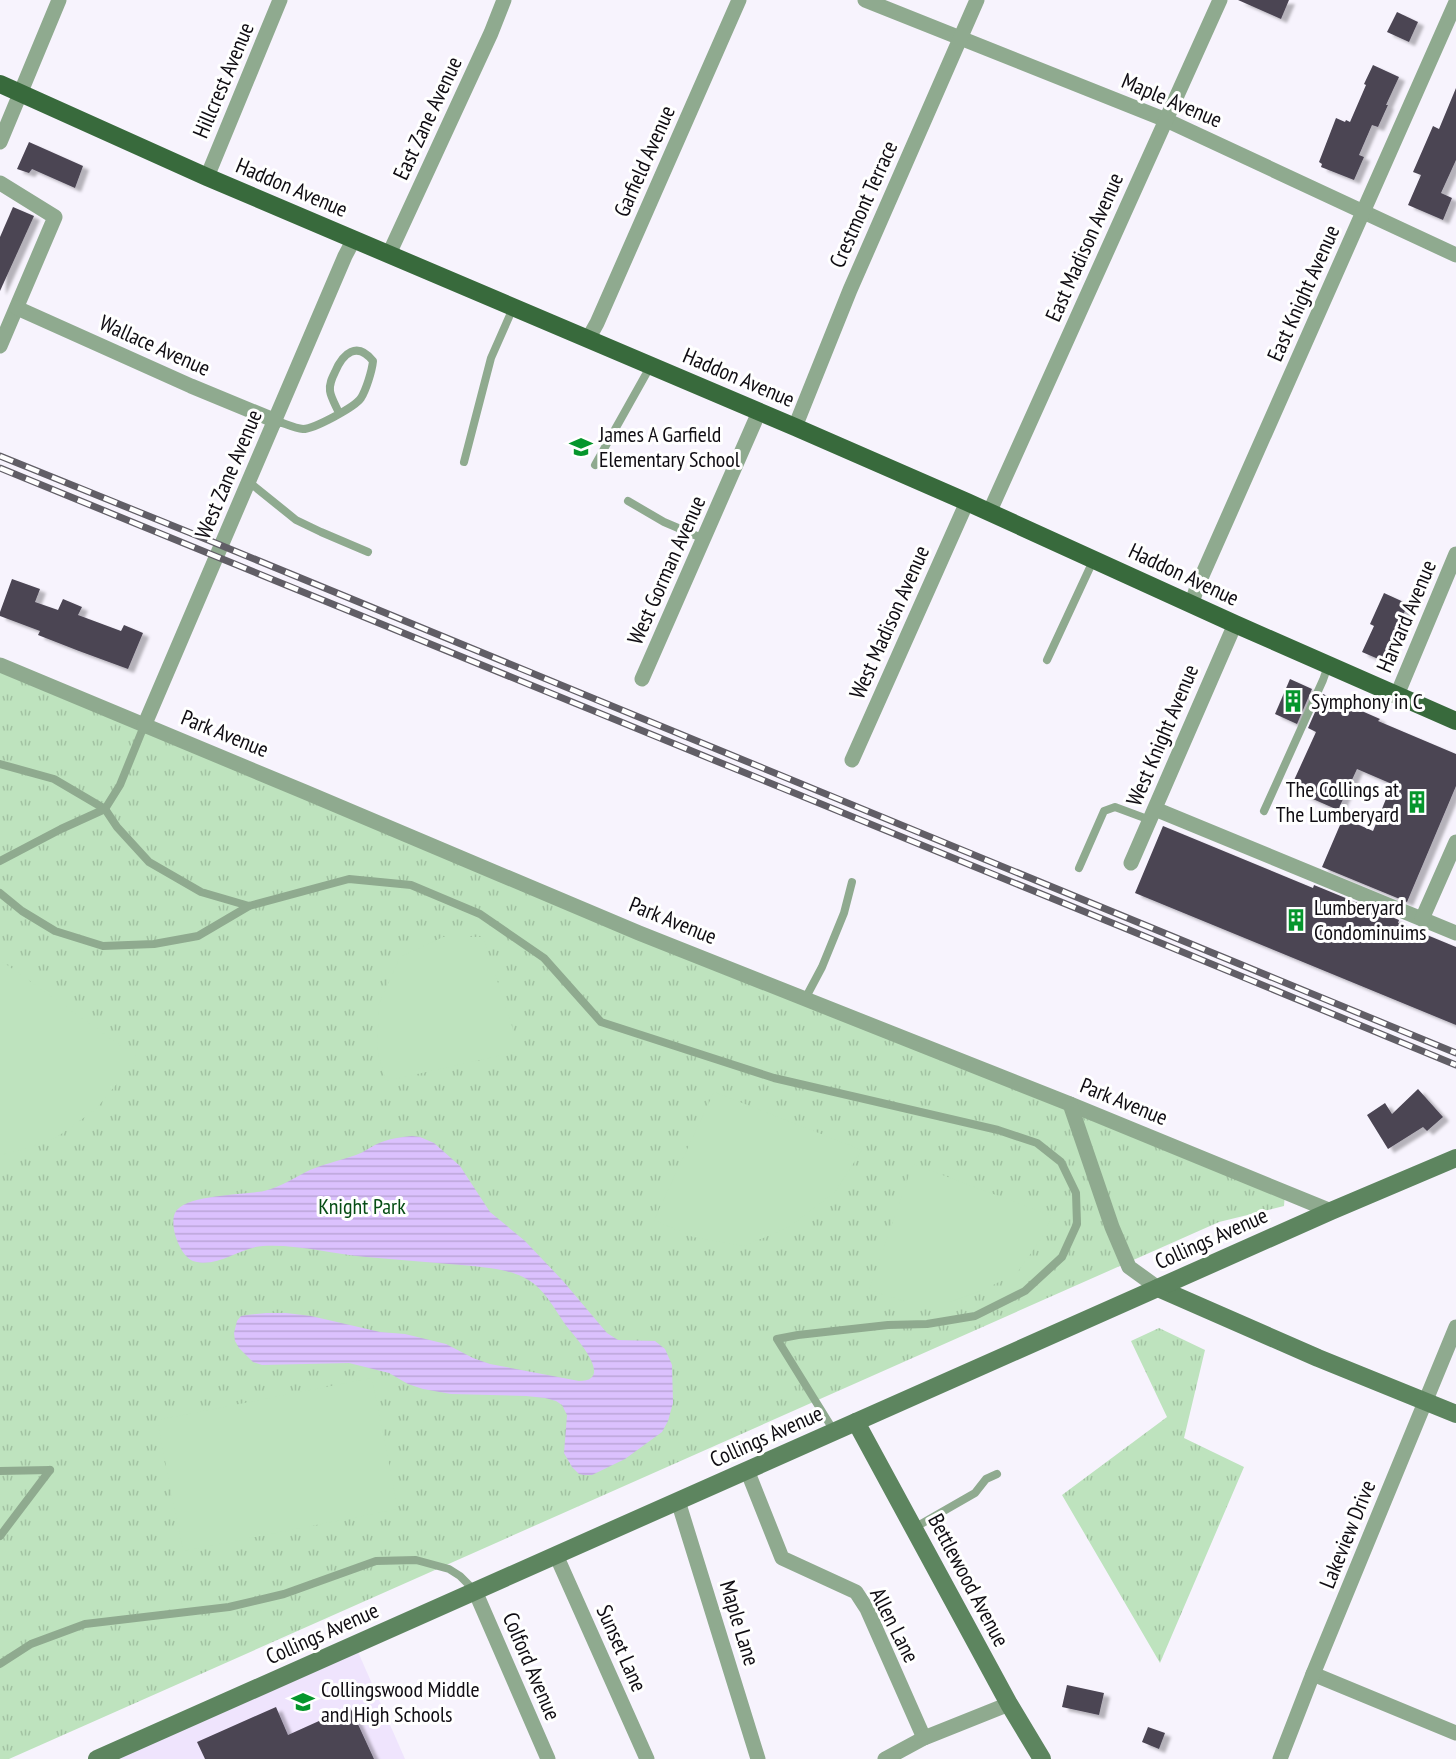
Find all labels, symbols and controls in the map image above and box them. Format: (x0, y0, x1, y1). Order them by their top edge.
street label: Hillcrest Avenue (186, 18, 260, 142)
street label: East Zane Avenue (386, 52, 468, 184)
street label: Maple Avenue (1118, 66, 1226, 134)
street label: Garfield Avenue (607, 101, 681, 221)
street label: Crestmont Terrace (823, 136, 903, 272)
street label: Haddon Avenue (232, 151, 352, 223)
street label: East Madison Avenue (1039, 168, 1129, 326)
street label: East Knight Avenue (1260, 221, 1346, 365)
street label: Wallace Avenue (95, 308, 215, 382)
street label: Haddon Avenue (679, 341, 799, 413)
street label: West Zane Avenue (188, 405, 268, 543)
place label: James A Garfield Elementary School (598, 420, 741, 473)
school or university icon: James A Garfield Elementary School (568, 434, 594, 460)
street label: West Gorman Avenue (621, 491, 711, 649)
street label: Haddon Avenue (1124, 536, 1244, 612)
street label: West Madison Avenue (843, 541, 935, 703)
street label: Harvard Avenue (1370, 556, 1442, 676)
street label: West Knight Avenue (1120, 660, 1204, 810)
place label: Symphony in C (1311, 687, 1423, 715)
building icon: Symphony in C (1280, 688, 1306, 714)
street label: Park Avenue (177, 703, 273, 763)
place label: The Collings at The Lumberyard (1276, 775, 1399, 828)
building icon: The Collings at The Lumberyard (1404, 789, 1430, 815)
street label: Park Avenue (625, 890, 721, 950)
place label: Lumberyard Condominuims (1314, 893, 1427, 946)
building icon: Lumberyard Condominuims (1283, 907, 1309, 933)
street label: Park Avenue (1076, 1071, 1172, 1131)
park label: Knight Park (318, 1192, 406, 1220)
street label: Collings Avenue (1150, 1201, 1272, 1275)
street label: Collings Avenue (705, 1399, 827, 1473)
street label: Lakeview Drive (1313, 1476, 1381, 1592)
street label: Bettlewood Avenue (922, 1509, 1016, 1651)
street label: Maple Lane (714, 1577, 766, 1669)
street label: Allen Lane (864, 1583, 926, 1667)
street label: Collings Avenue (261, 1596, 383, 1670)
street label: Sunset Lane (590, 1600, 654, 1696)
street label: Colford Avenue (497, 1608, 567, 1724)
place label: Collingswood Middle and High Schools (321, 1675, 480, 1728)
school or university icon: Collingswood Middle and High Schools (290, 1689, 316, 1715)

